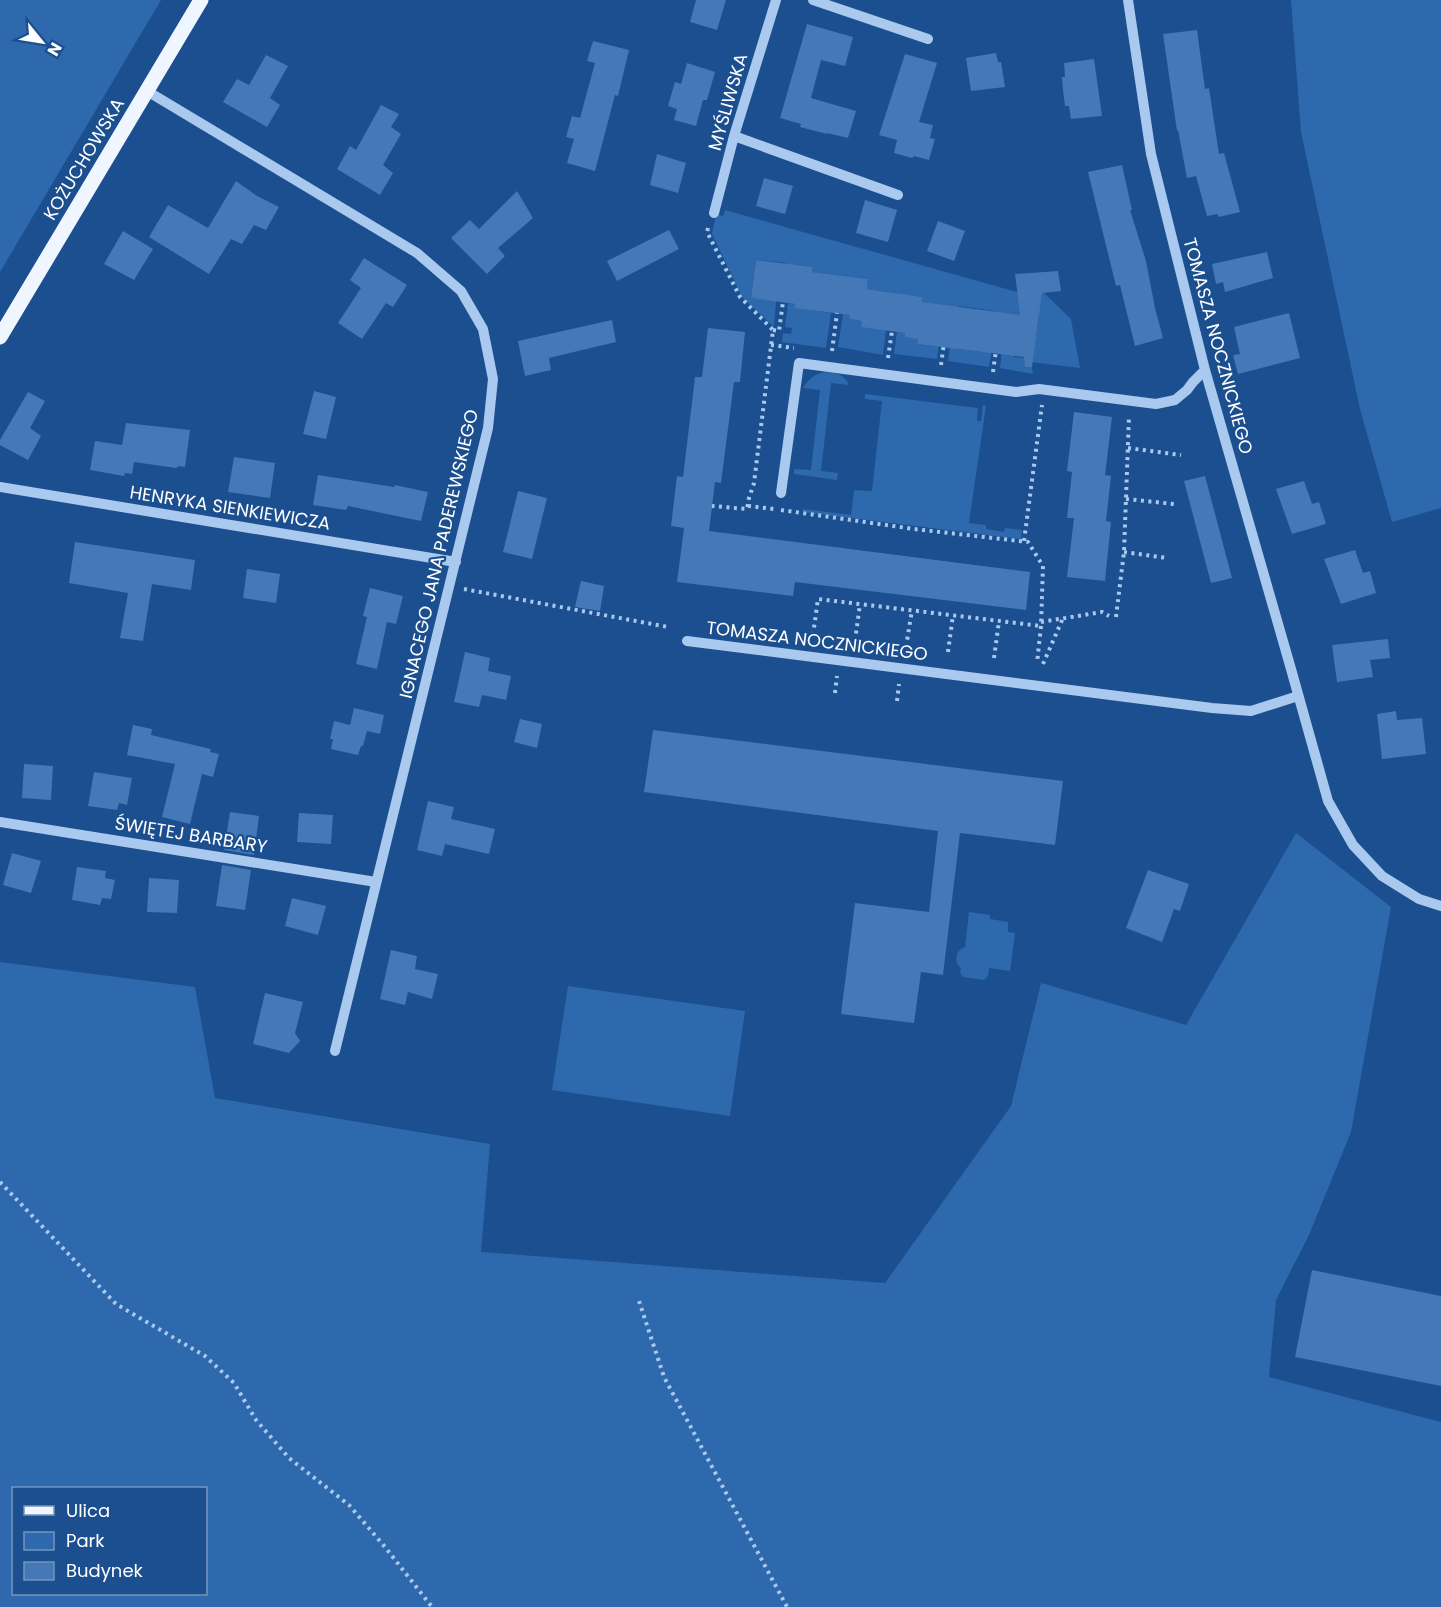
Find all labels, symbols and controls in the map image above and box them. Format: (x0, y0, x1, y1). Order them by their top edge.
north arrow (12, 12, 72, 72)
text: N (42, 38, 68, 60)
street label: MYŚLIWSKA (702, 50, 753, 153)
street label: KOŻUCHOWSKA (37, 93, 130, 224)
street label: TOMASZA NOCZNICKIEGO (1178, 235, 1259, 457)
street label: IGNACEGO JANA PADEREWSKIEGO (393, 407, 484, 701)
street label: HENRYKA SIENKIEWICZA (128, 479, 332, 536)
street label: TOMASZA NOCZNICKIEGO (705, 615, 929, 666)
street label: ŚWIĘTEJ BARBARY (113, 810, 269, 859)
legend (12, 1487, 207, 1595)
text: Ulica (66, 1498, 110, 1523)
text: Park (66, 1528, 105, 1553)
text: Budynek (66, 1558, 144, 1583)

